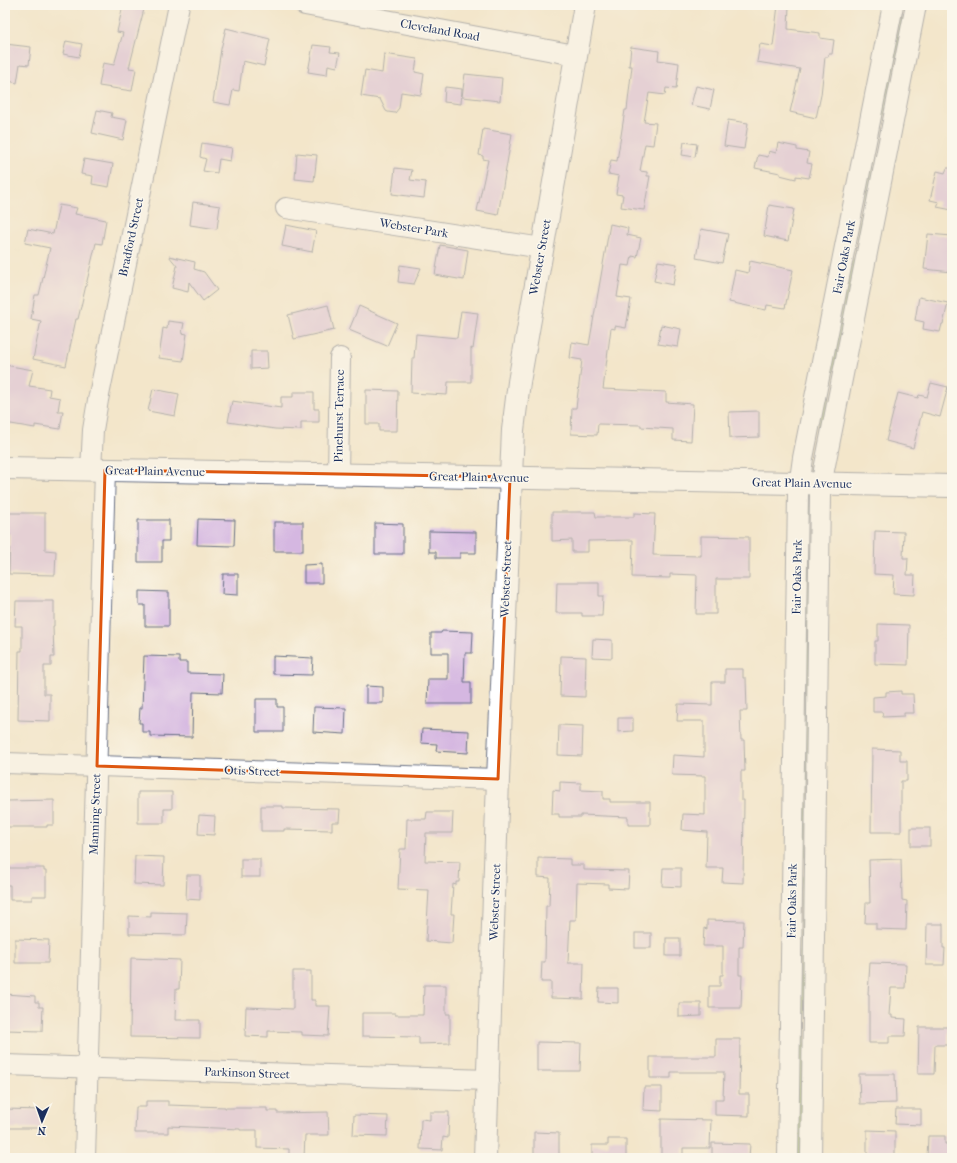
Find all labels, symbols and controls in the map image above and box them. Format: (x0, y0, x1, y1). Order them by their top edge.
street label: Cleveland Road (399, 16, 481, 44)
street label: Bradford Street (116, 195, 146, 278)
street label: Webster Park (378, 216, 450, 240)
street label: Webster Street (526, 217, 554, 297)
street label: Fair Oaks Park (830, 218, 858, 295)
street label: Pinehurst Terrace (331, 369, 347, 463)
street label: Great Plain Avenue (105, 463, 205, 479)
street label: Great Plain Avenue (429, 469, 529, 485)
street label: Great Plain Avenue (752, 475, 852, 491)
street label: Fair Oaks Park (789, 538, 805, 615)
street label: Webster Street (498, 539, 514, 619)
street label: Otis Street (224, 763, 281, 779)
street label: Manning Street (87, 772, 103, 855)
street label: Webster Street (487, 862, 503, 942)
street label: Fair Oaks Park (784, 862, 800, 939)
street label: Parkinson Street (204, 1065, 291, 1082)
north arrow (22, 1101, 62, 1141)
text: N (37, 1124, 46, 1137)

